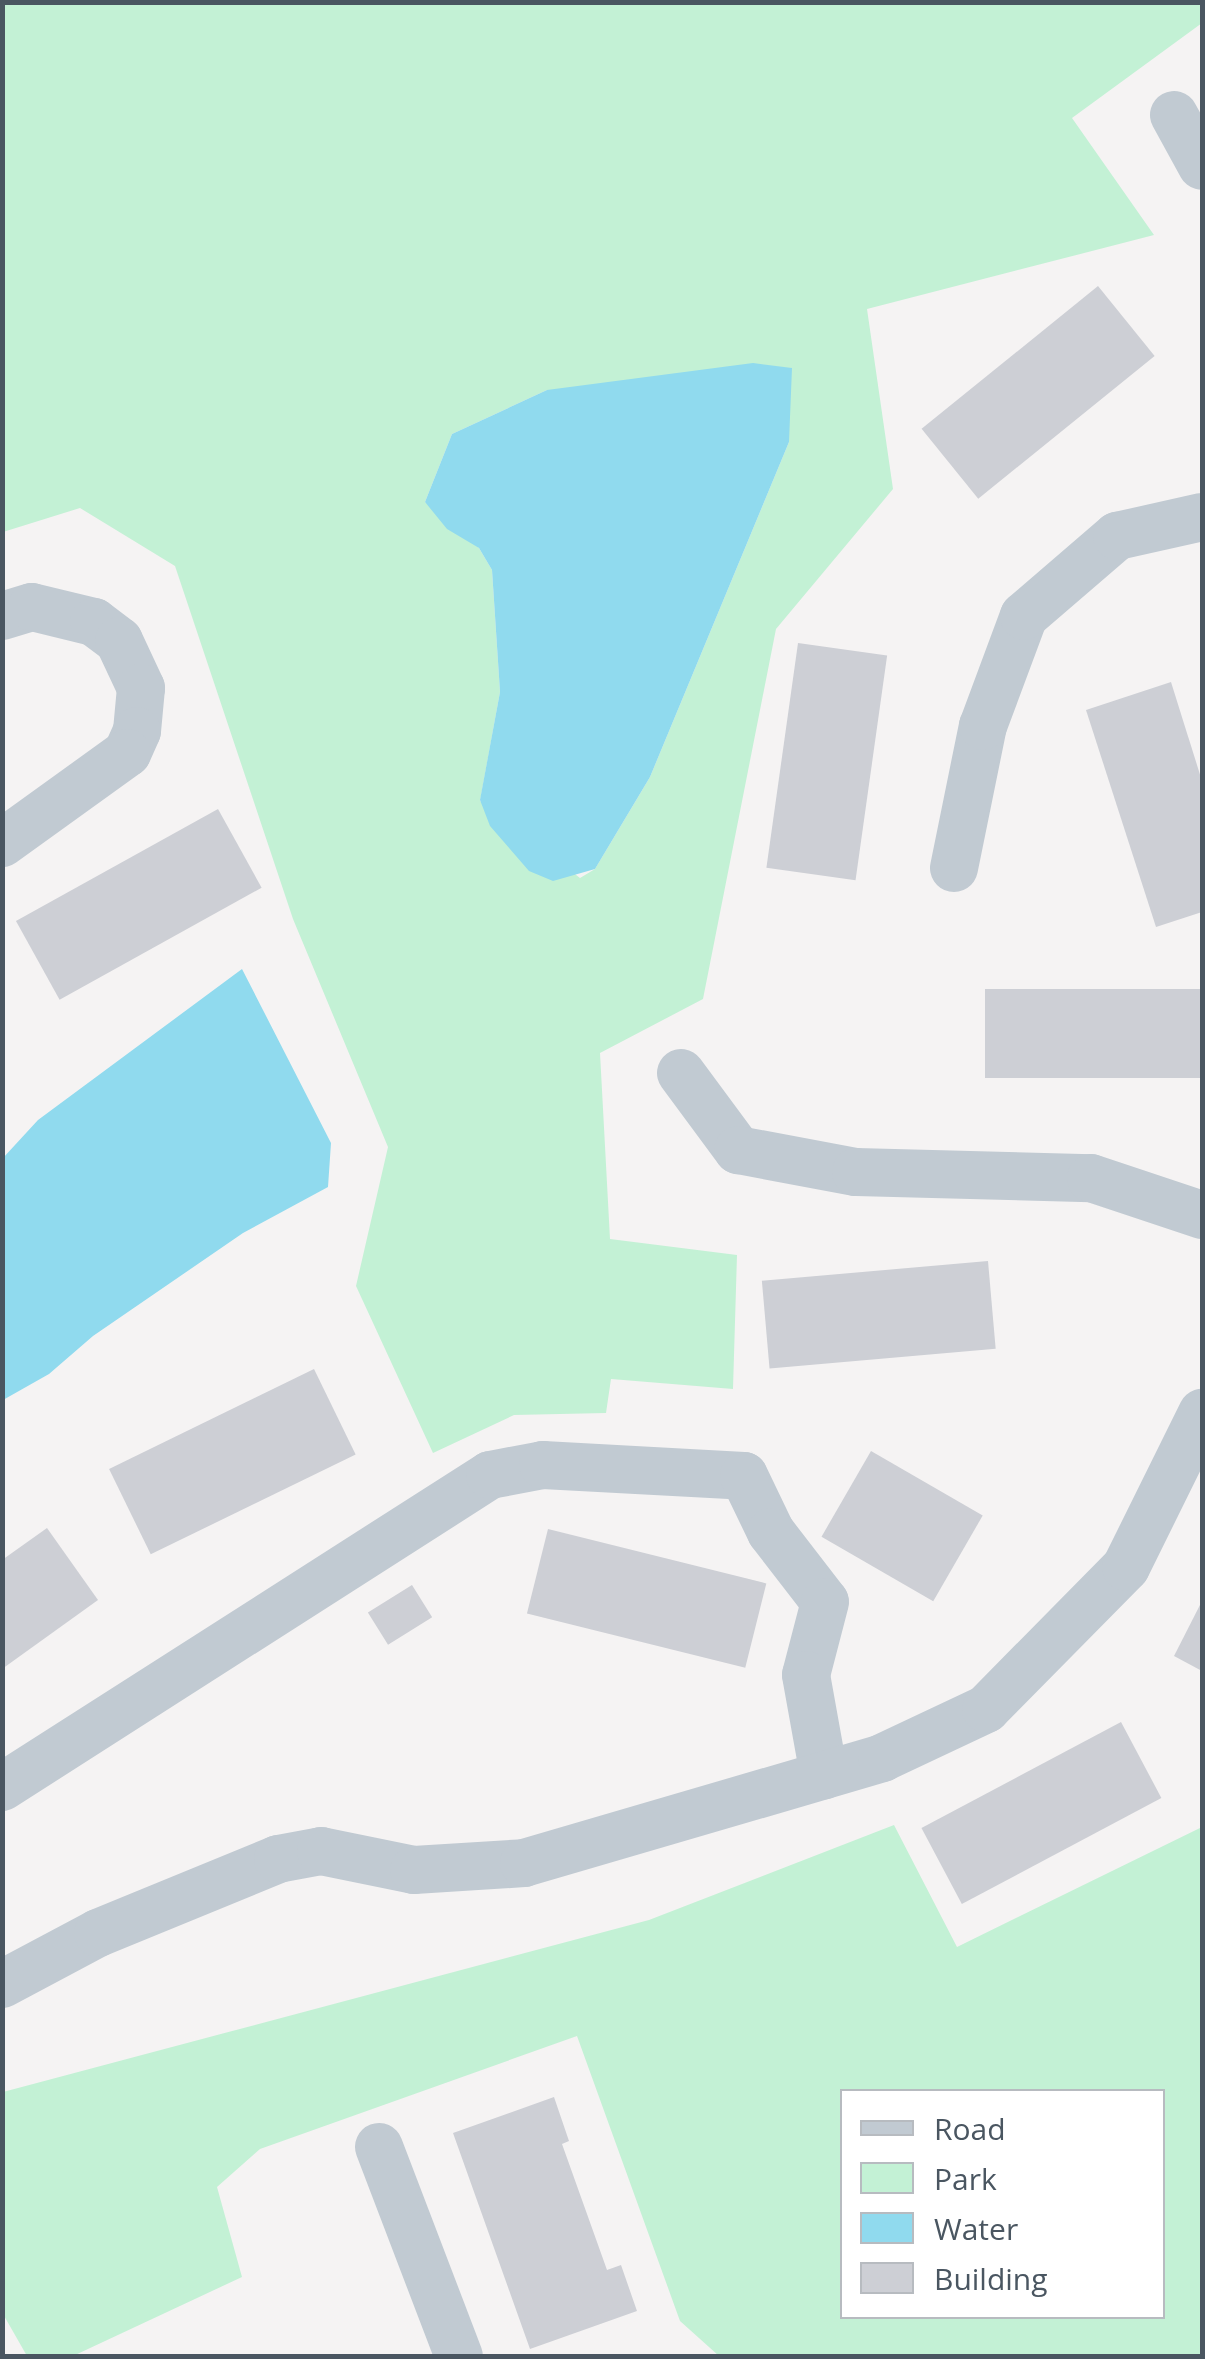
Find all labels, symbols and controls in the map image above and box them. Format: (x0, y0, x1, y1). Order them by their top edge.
legend (840, 2089, 1165, 2319)
text: Road (934, 2108, 1006, 2149)
text: Park (934, 2158, 997, 2199)
text: Water (934, 2208, 1018, 2249)
text: Building (934, 2258, 1048, 2299)

